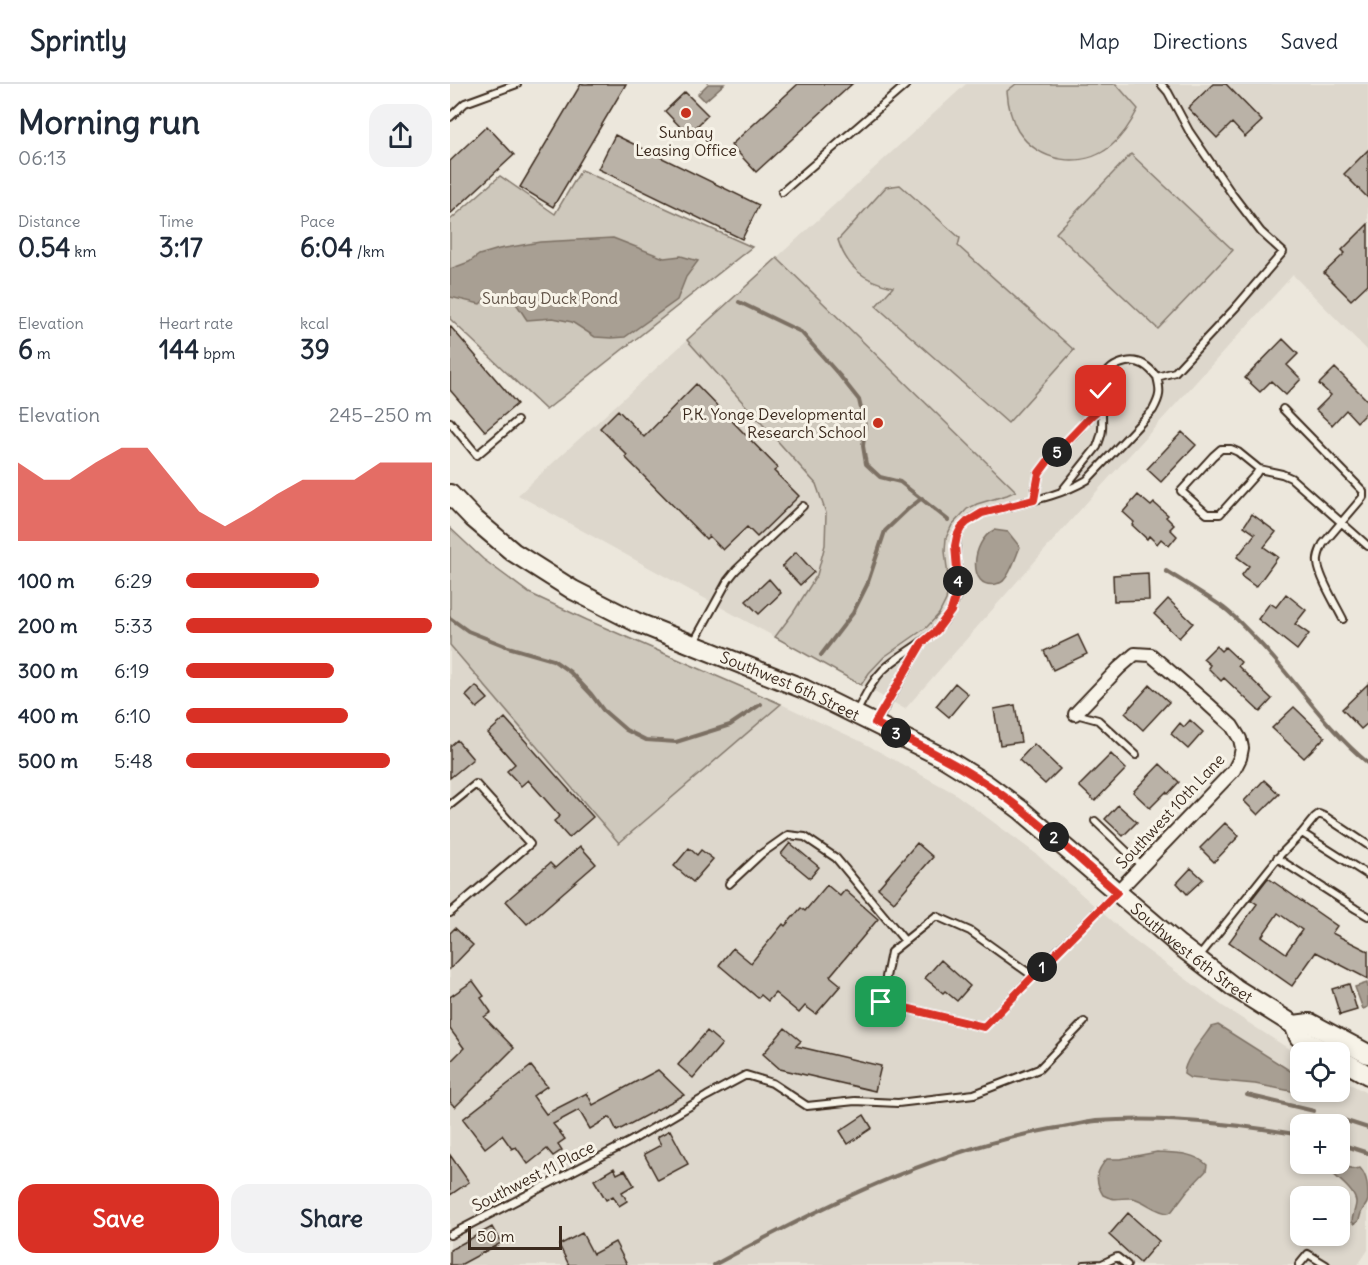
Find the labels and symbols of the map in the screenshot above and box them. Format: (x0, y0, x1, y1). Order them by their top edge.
marker: Sunbay Leasing Office (679, 106, 693, 120)
place label: Sunbay Leasing Office (635, 122, 737, 160)
park label: Sunbay Duck Pond (482, 288, 618, 308)
pin (1075, 365, 1126, 416)
place label: P.K. Yonge Developmental Research School (682, 404, 866, 442)
marker: P.K. Yonge Developmental Research School (871, 416, 885, 430)
pin: 5 (1042, 437, 1072, 467)
pin: 4 (943, 566, 973, 596)
street label: Southwest 6th Street (717, 647, 863, 725)
pin: 3 (881, 718, 911, 748)
street label: Southwest 10th Lane (1111, 749, 1229, 873)
pin: 2 (1039, 822, 1069, 852)
street label: Southwest 6th Street (1127, 898, 1257, 1007)
pin: 1 (1027, 952, 1057, 982)
pin (855, 976, 906, 1027)
street label: Southwest 11 Place (468, 1137, 598, 1215)
scale bar (468, 1223, 562, 1250)

